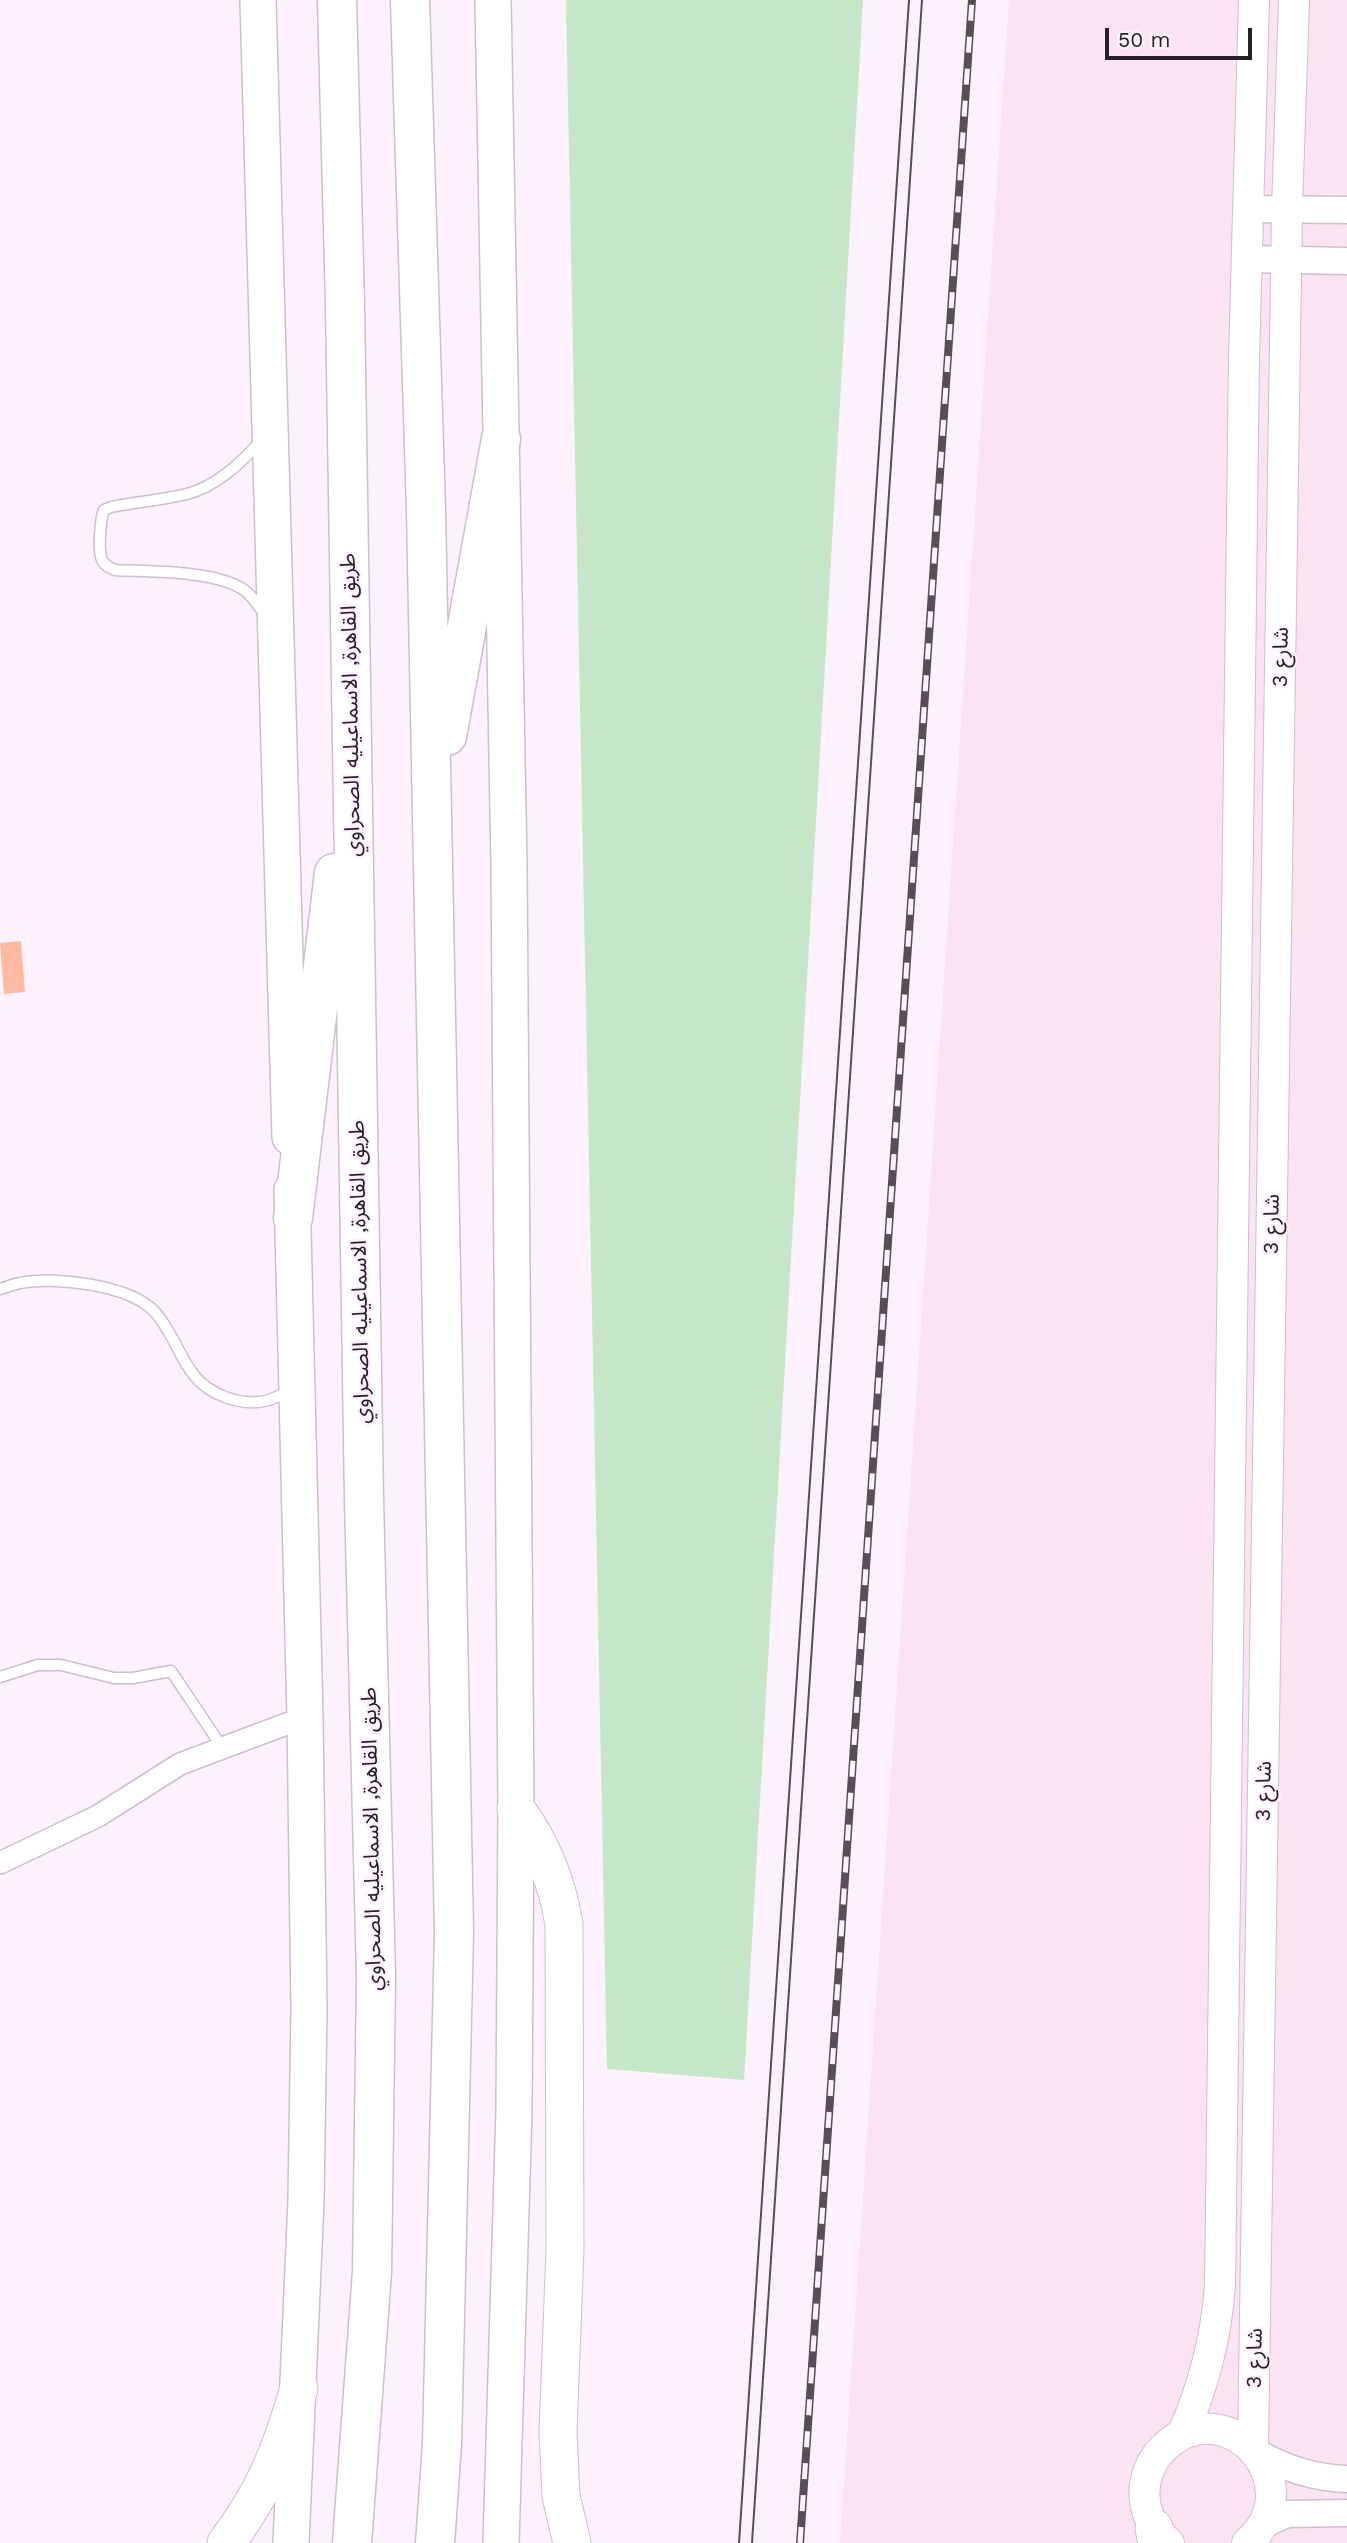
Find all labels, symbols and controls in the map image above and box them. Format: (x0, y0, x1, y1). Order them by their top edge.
scale bar (1109, 14, 1256, 58)
text: 50 m (1118, 27, 1170, 52)
street label: طريق القاهرة, الاسماعيليه الصحراوي (336, 553, 366, 857)
street label: شارع 3 (1268, 627, 1294, 687)
street label: طريق القاهرة, الاسماعيليه الصحراوي (345, 1120, 375, 1424)
street label: شارع 3 (1259, 1194, 1285, 1254)
street label: طريق القاهرة, الاسماعيليه الصحراوي (357, 1687, 387, 1991)
street label: شارع 3 (1251, 1761, 1277, 1821)
street label: شارع 3 (1242, 2328, 1268, 2388)

